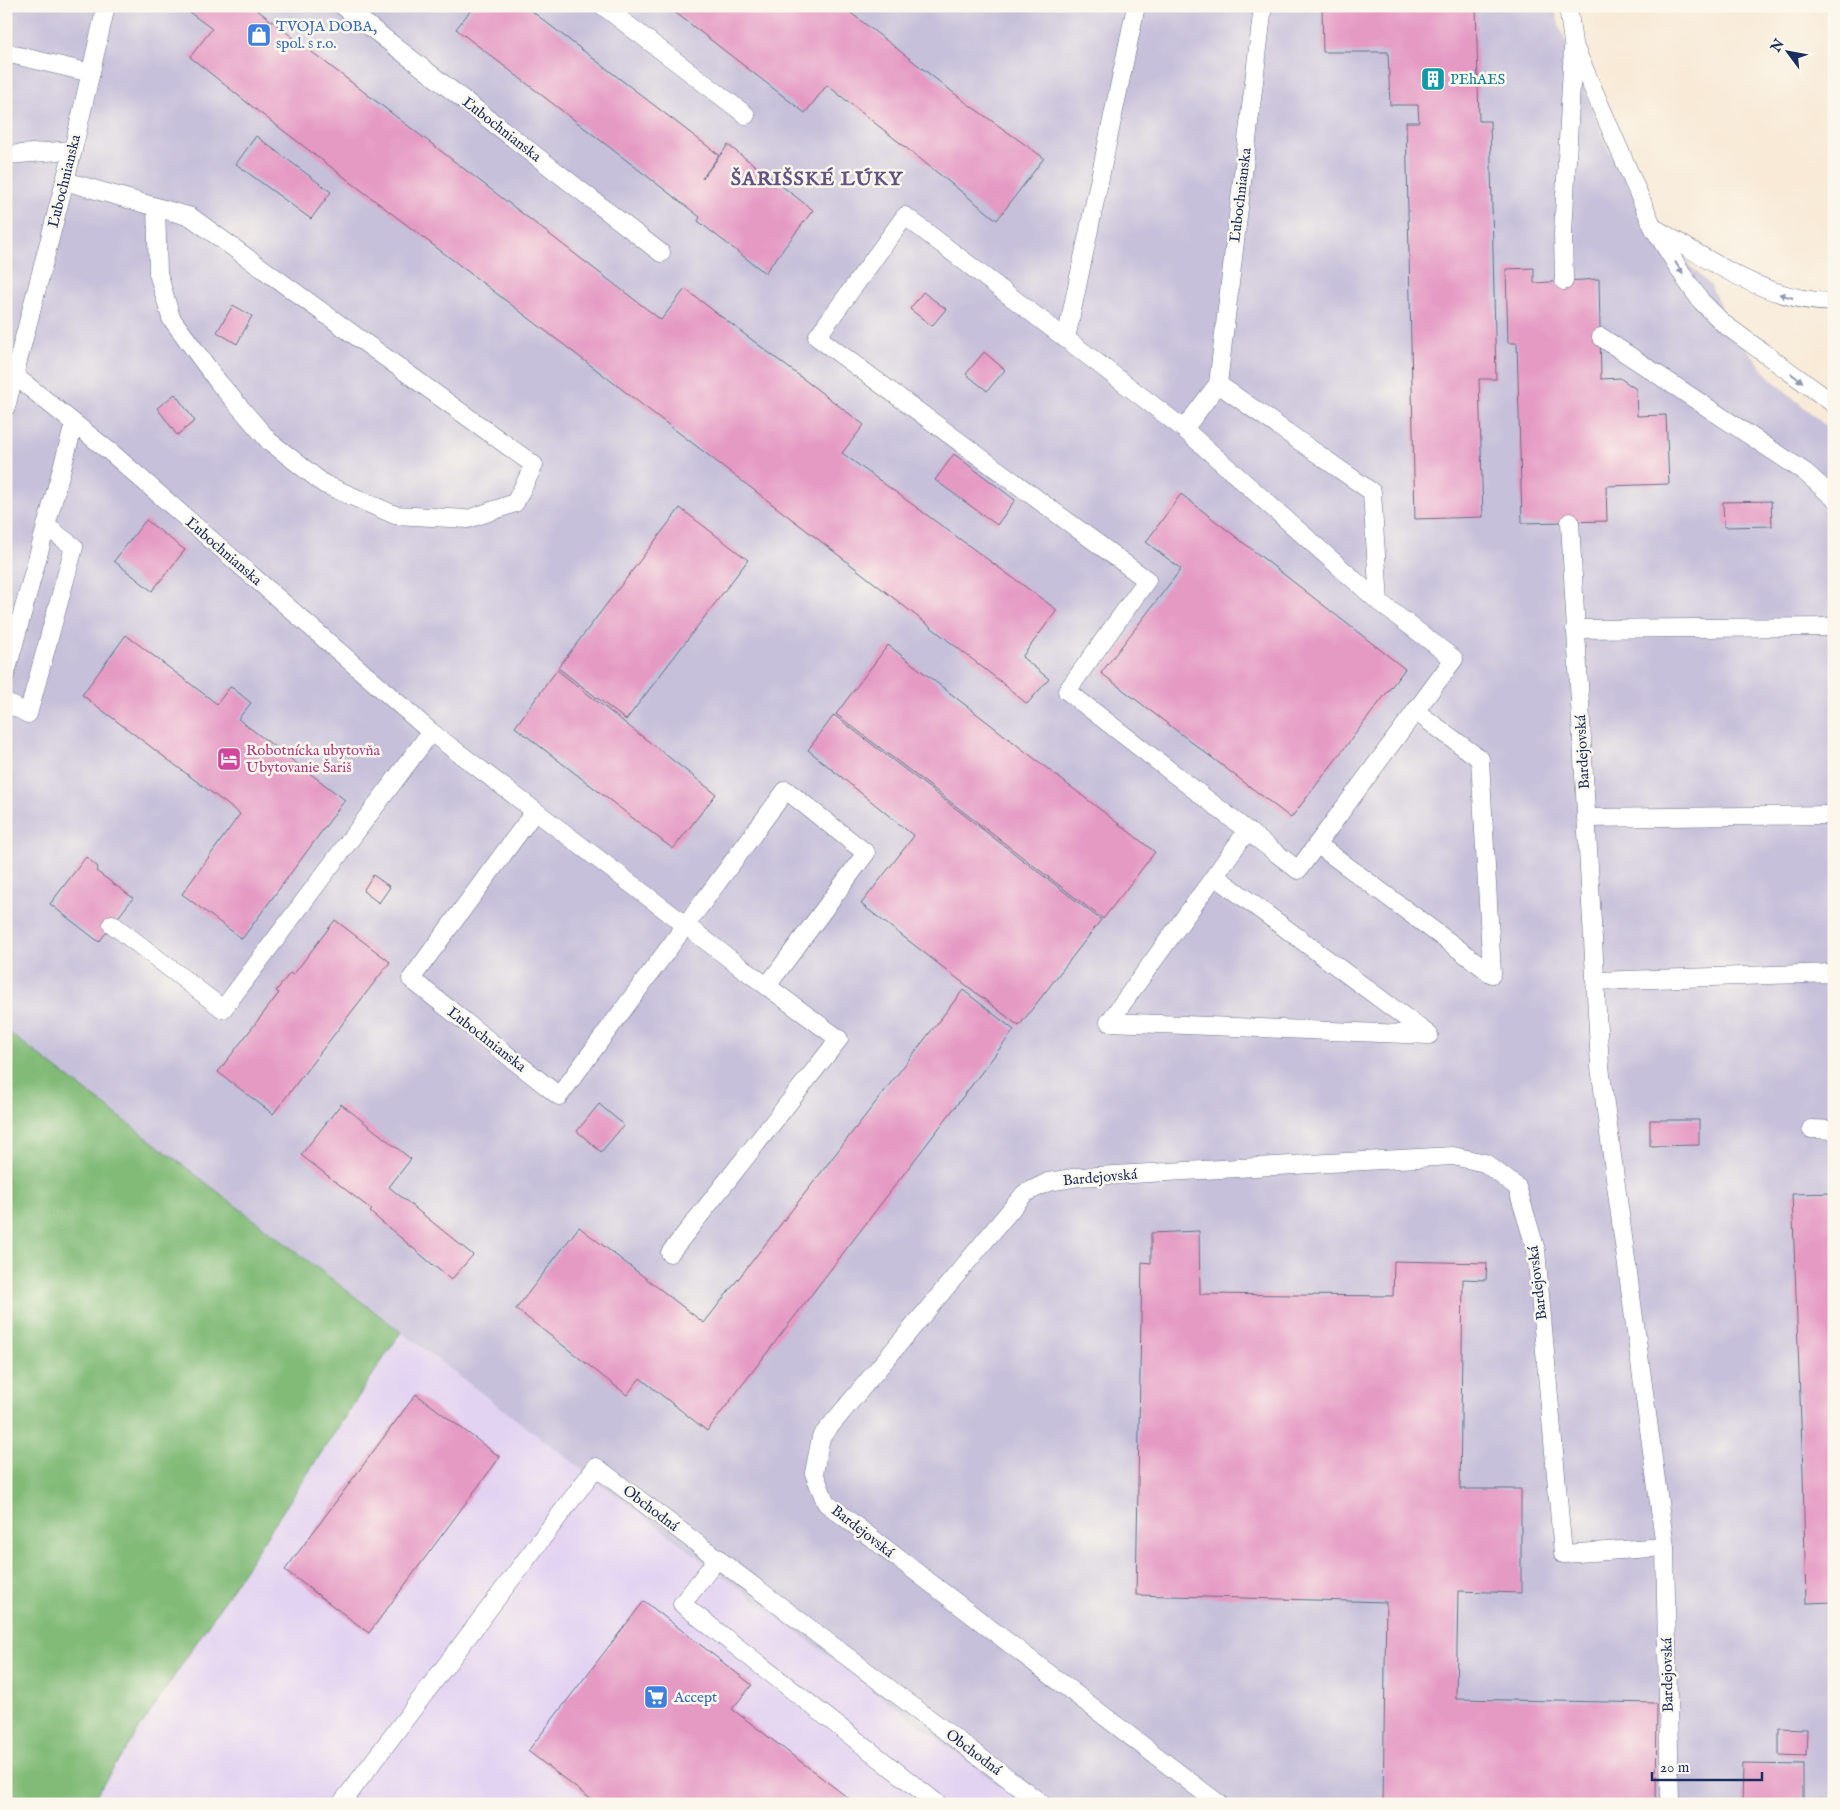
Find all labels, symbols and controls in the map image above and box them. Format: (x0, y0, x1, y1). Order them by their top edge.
place label: TVOJA DOBA, spol. s r.o. (276, 17, 377, 53)
shop icon: TVOJA DOBA, spol. s r.o. (246, 22, 272, 48)
north arrow (1762, 28, 1812, 78)
text: N (1766, 36, 1789, 56)
building icon: PEhAES (1420, 66, 1446, 92)
place label: PEhAES (1450, 70, 1505, 89)
street label: Ľubochnianska (458, 93, 545, 167)
street label: Ľubochnianska (44, 132, 85, 230)
street label: Ľubochnianska (1225, 146, 1256, 243)
district label: ŠARIŠSKÉ LÚKY (731, 167, 904, 192)
one-way arrow (1675, 262, 1684, 275)
one-way arrow (1778, 291, 1793, 299)
one-way arrow (1790, 372, 1803, 383)
street label: Ľubochnianska (182, 513, 266, 590)
street label: Bardejovská (1571, 714, 1594, 790)
place label: Robotnícka ubytovňa Ubytovanie Šariš (246, 741, 381, 777)
hotel icon: Robotnícka ubytovňa Ubytovanie Šariš (216, 746, 242, 772)
street label: Ľubochnianska (443, 1003, 530, 1077)
street label: Bardejovská (1062, 1165, 1139, 1190)
street label: Bardejovská (1523, 1244, 1551, 1321)
street label: Obchodná (619, 1481, 683, 1536)
street label: Bardejovská (827, 1501, 898, 1562)
street label: Bardejovská (1657, 1637, 1678, 1713)
supermarket icon: Accept (643, 1684, 669, 1710)
place label: Accept (673, 1688, 717, 1707)
street label: Obchodná (942, 1725, 1006, 1780)
scale bar (1652, 1750, 1762, 1782)
text: 20 m (1660, 1758, 1690, 1777)

